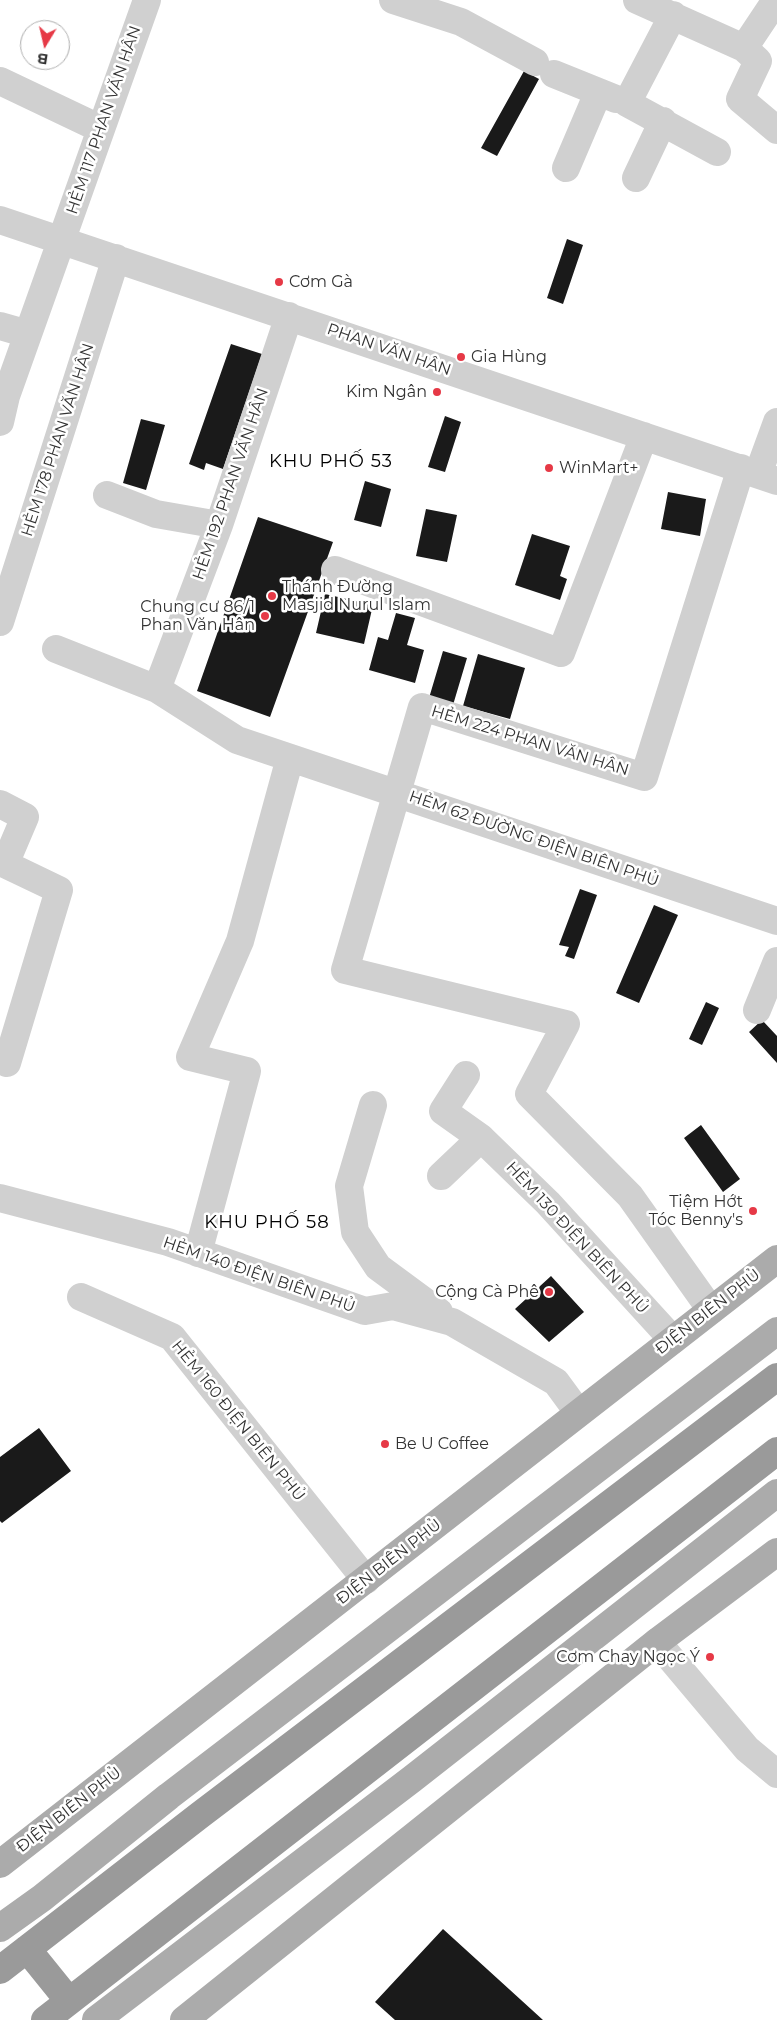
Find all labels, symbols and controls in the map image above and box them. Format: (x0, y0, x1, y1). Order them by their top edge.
north arrow (20, 20, 70, 70)
street label: HẺM 117 PHAN VĂN HÂN (63, 23, 145, 217)
text: B (36, 49, 50, 69)
place label: Cơm Gà (289, 272, 353, 292)
marker: Cơm Gà (273, 276, 285, 288)
street label: PHAN VĂN HÂN (325, 320, 453, 380)
street label: HẺM 178 PHAN VĂN HÂN (18, 341, 98, 539)
place label: Gia Hùng (471, 347, 547, 367)
marker: Gia Hùng (455, 351, 467, 363)
place label: Kim Ngân (346, 382, 427, 402)
street label: HẺM 192 PHAN VĂN HÂN (189, 385, 273, 583)
marker: Kim Ngân (431, 386, 443, 398)
district label: KHU PHỐ 53 (268, 451, 394, 473)
place label: WinMart+ (559, 458, 639, 478)
marker: WinMart+ (543, 462, 555, 474)
place label: Thánh Đường Masjid Nurul Islam (282, 577, 431, 615)
marker: Thánh Đường Masjid Nurul Islam (266, 590, 278, 602)
place label: Chung cư 86/1 Phan Văn Hân (140, 597, 255, 635)
marker: Chung cư 86/1 Phan Văn Hân (259, 610, 271, 622)
street label: HẺM 224 PHAN VĂN HÂN (429, 702, 631, 780)
street label: HẺM 62 ĐƯỜNG ĐIỆN BIÊN PHỦ (406, 787, 662, 891)
street label: HẺM 130 ĐIỆN BIÊN PHỦ (502, 1158, 652, 1318)
place label: Tiệm Hớt Tóc Benny's (649, 1192, 743, 1230)
marker: Tiệm Hớt Tóc Benny's (747, 1205, 759, 1217)
district label: KHU PHỐ 58 (203, 1212, 331, 1234)
street label: HẺM 140 ĐIỆN BIÊN PHỦ (160, 1233, 358, 1317)
street label: ĐIỆN BIÊN PHỦ (652, 1265, 764, 1359)
place label: Cộng Cà Phê (435, 1282, 539, 1302)
marker: Cộng Cà Phê (543, 1286, 555, 1298)
street label: HẺM 160 ĐIỆN BIÊN PHỦ (167, 1337, 309, 1505)
place label: Be U Coffee (395, 1434, 489, 1454)
marker: Be U Coffee (379, 1438, 391, 1450)
street label: ĐIỆN BIÊN PHỦ (333, 1515, 445, 1609)
place label: Cơm Chay Ngọc Ý (556, 1647, 700, 1667)
marker: Cơm Chay Ngọc Ý (704, 1651, 716, 1663)
street label: ĐIỆN BIÊN PHỦ (13, 1763, 125, 1857)

